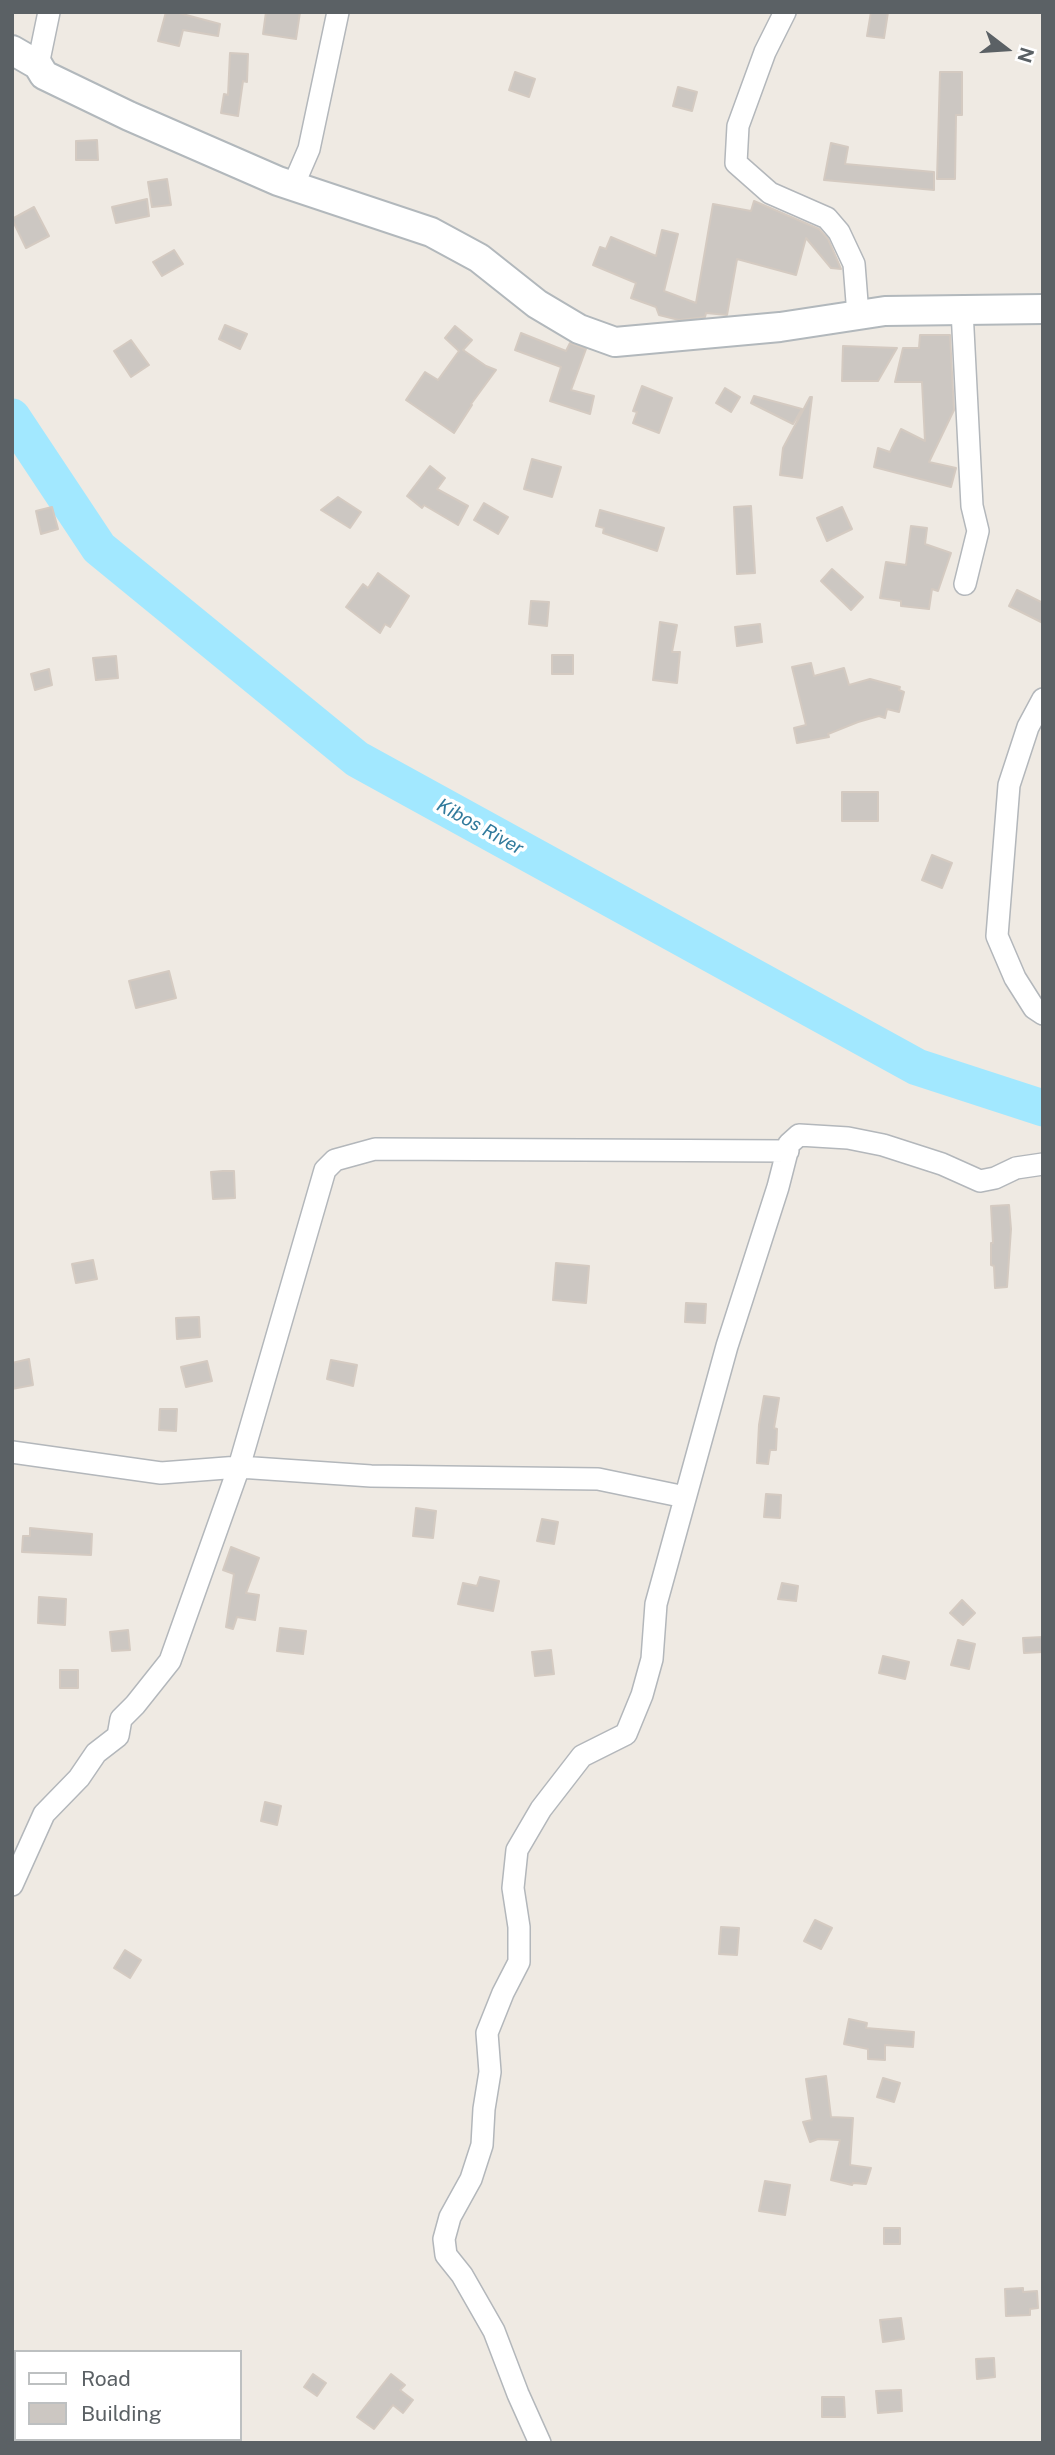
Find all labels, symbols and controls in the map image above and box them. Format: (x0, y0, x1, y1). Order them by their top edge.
north arrow (971, 14, 1041, 84)
text: N (1013, 45, 1039, 65)
water label: Kibos River (433, 794, 527, 860)
legend (14, 2350, 242, 2441)
text: Road (81, 2366, 131, 2391)
text: Building (81, 2401, 162, 2426)

